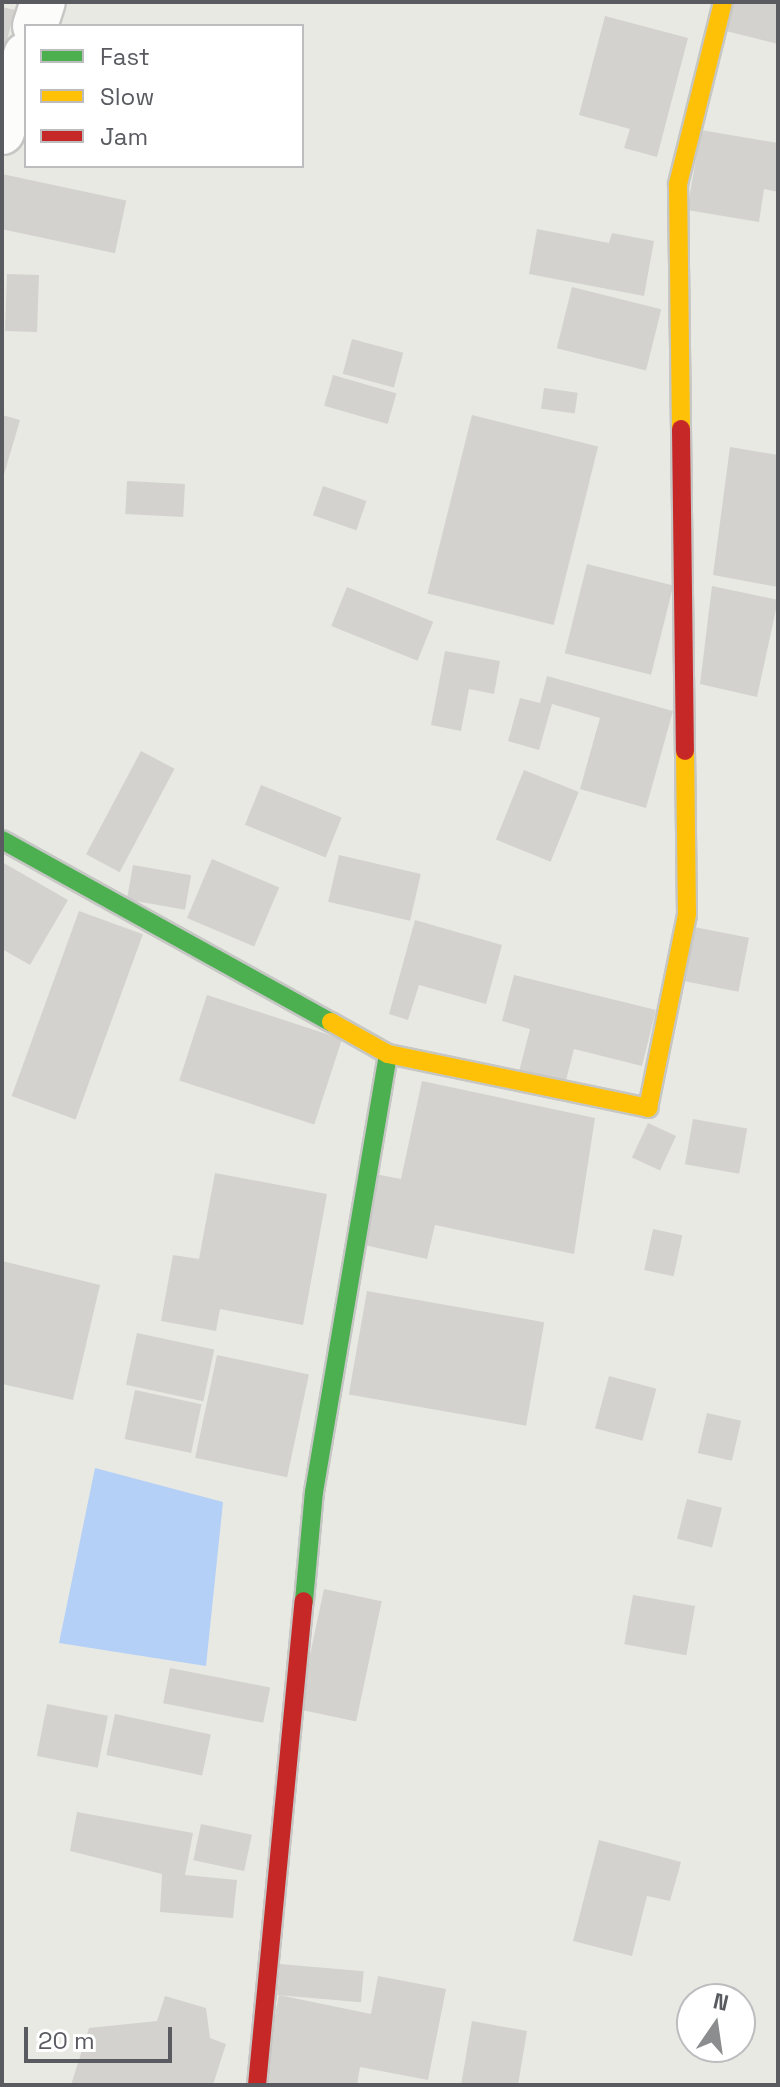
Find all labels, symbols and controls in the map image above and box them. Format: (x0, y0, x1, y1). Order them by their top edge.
legend (24, 24, 304, 168)
text: Fast (100, 41, 150, 72)
text: Slow (100, 81, 154, 112)
text: Jam (100, 121, 148, 152)
north arrow (676, 1983, 756, 2063)
text: N (711, 1986, 731, 2017)
scale bar (28, 2011, 176, 2061)
text: 20 m (38, 2025, 95, 2056)

